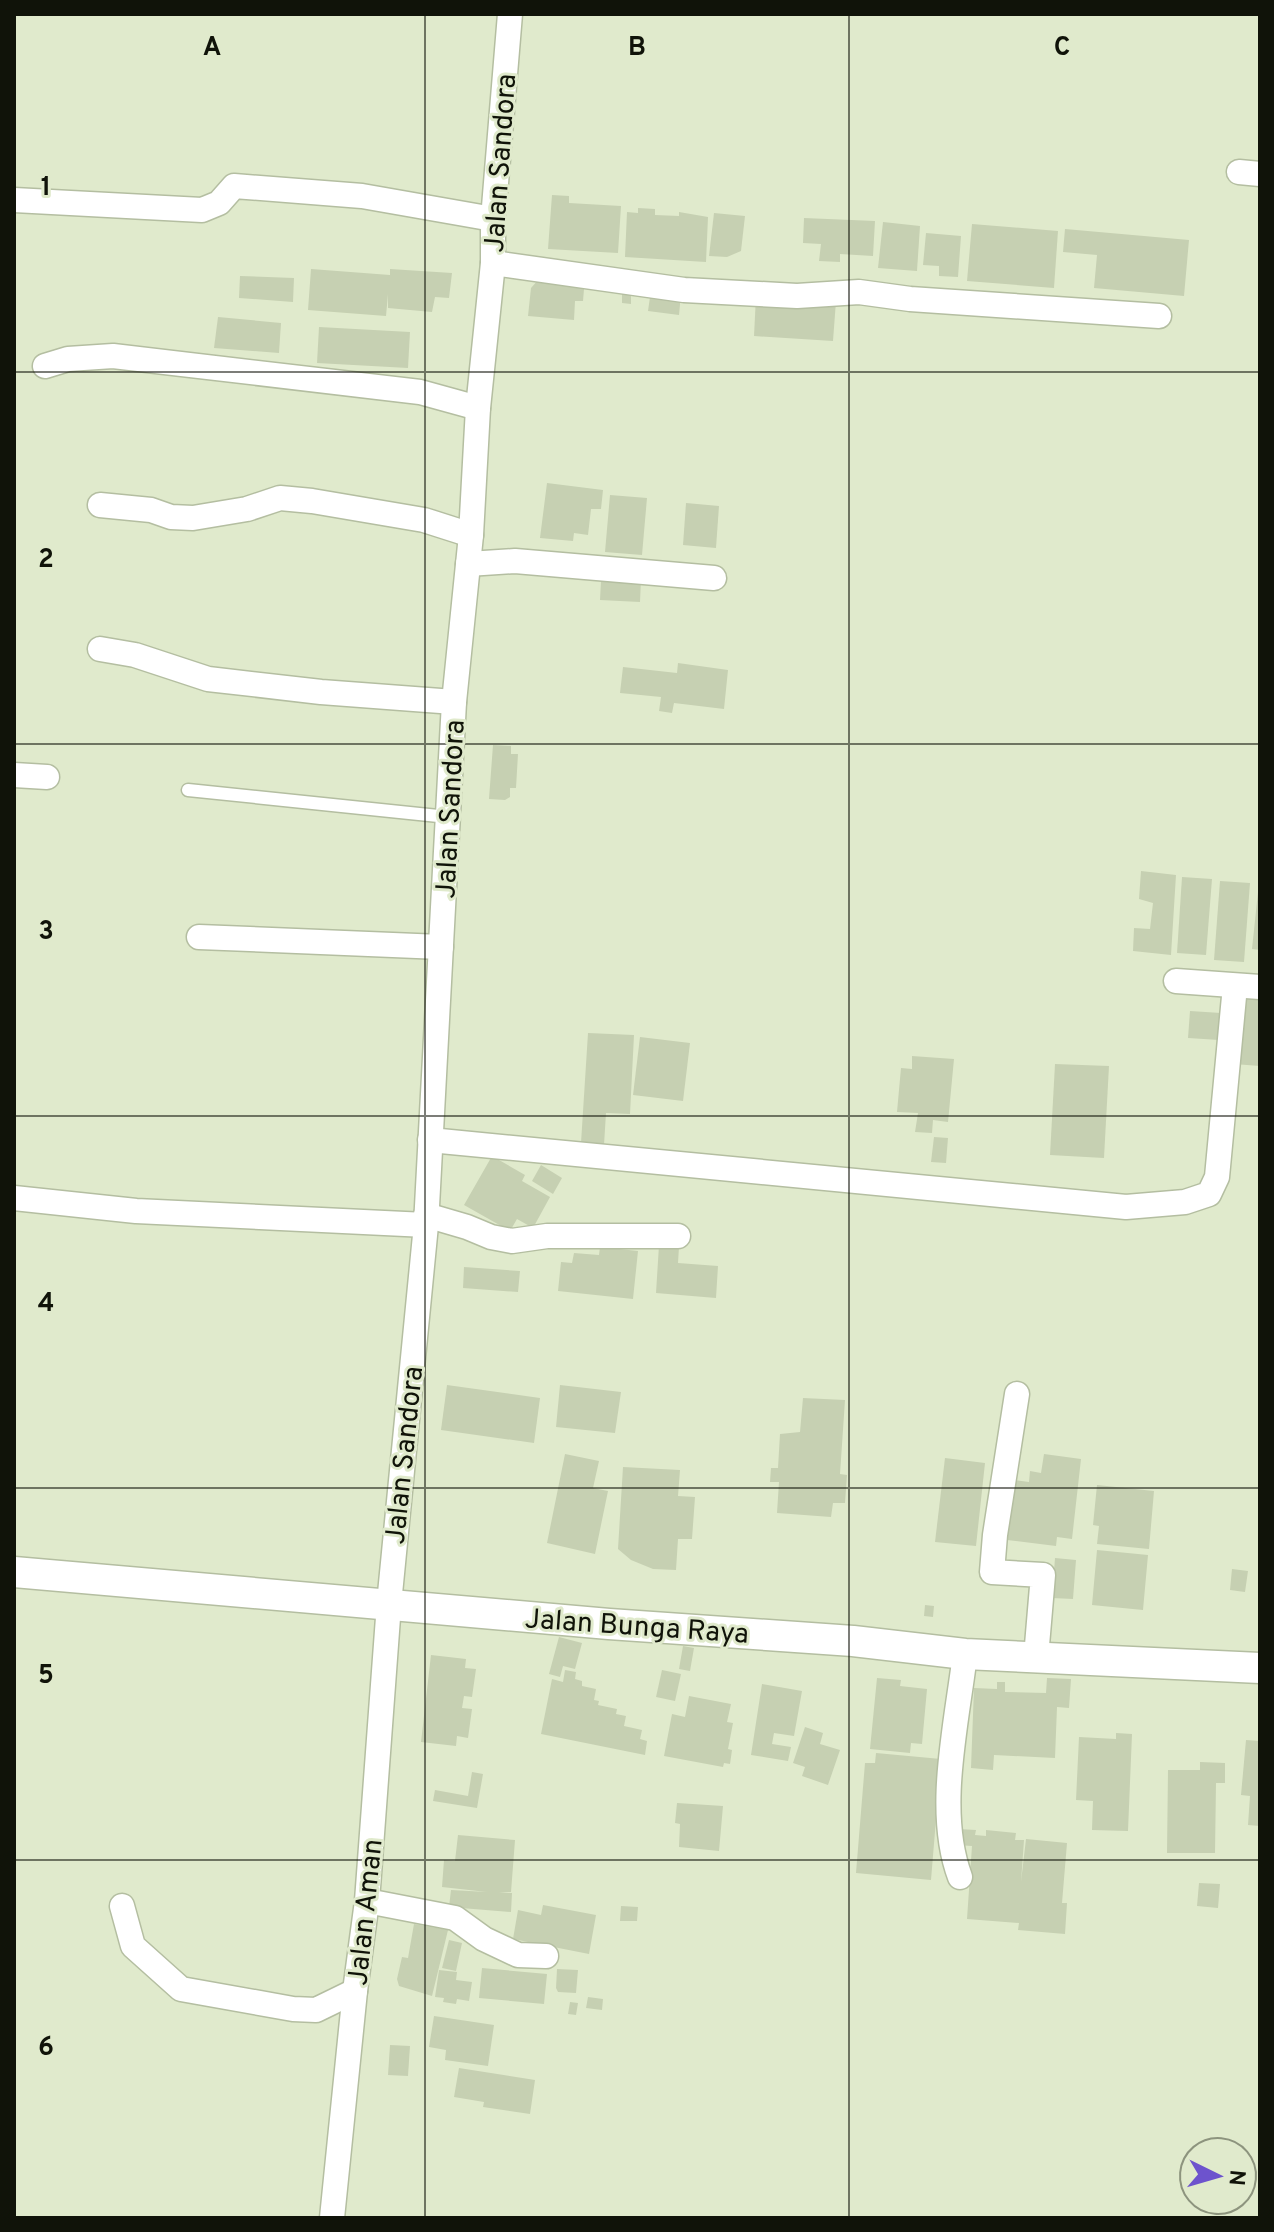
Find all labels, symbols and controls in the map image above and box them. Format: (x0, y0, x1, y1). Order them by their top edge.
text: A (203, 32, 221, 65)
text: B (628, 32, 646, 65)
text: C (1054, 32, 1070, 65)
street label: Jalan Sandora (478, 73, 526, 254)
text: 1 (41, 172, 51, 205)
text: 2 (38, 544, 54, 577)
street label: Jalan Sandora (429, 719, 475, 900)
text: 3 (38, 916, 54, 949)
text: 4 (38, 1288, 54, 1321)
street label: Jalan Sandora (379, 1364, 433, 1546)
street label: Jalan Bunga Raya (524, 1602, 750, 1654)
text: 5 (38, 1660, 54, 1693)
street label: Jalan Aman (341, 1837, 393, 1987)
text: 6 (38, 2032, 54, 2065)
north arrow (1178, 2136, 1258, 2216)
text: N (1221, 2168, 1250, 2187)

